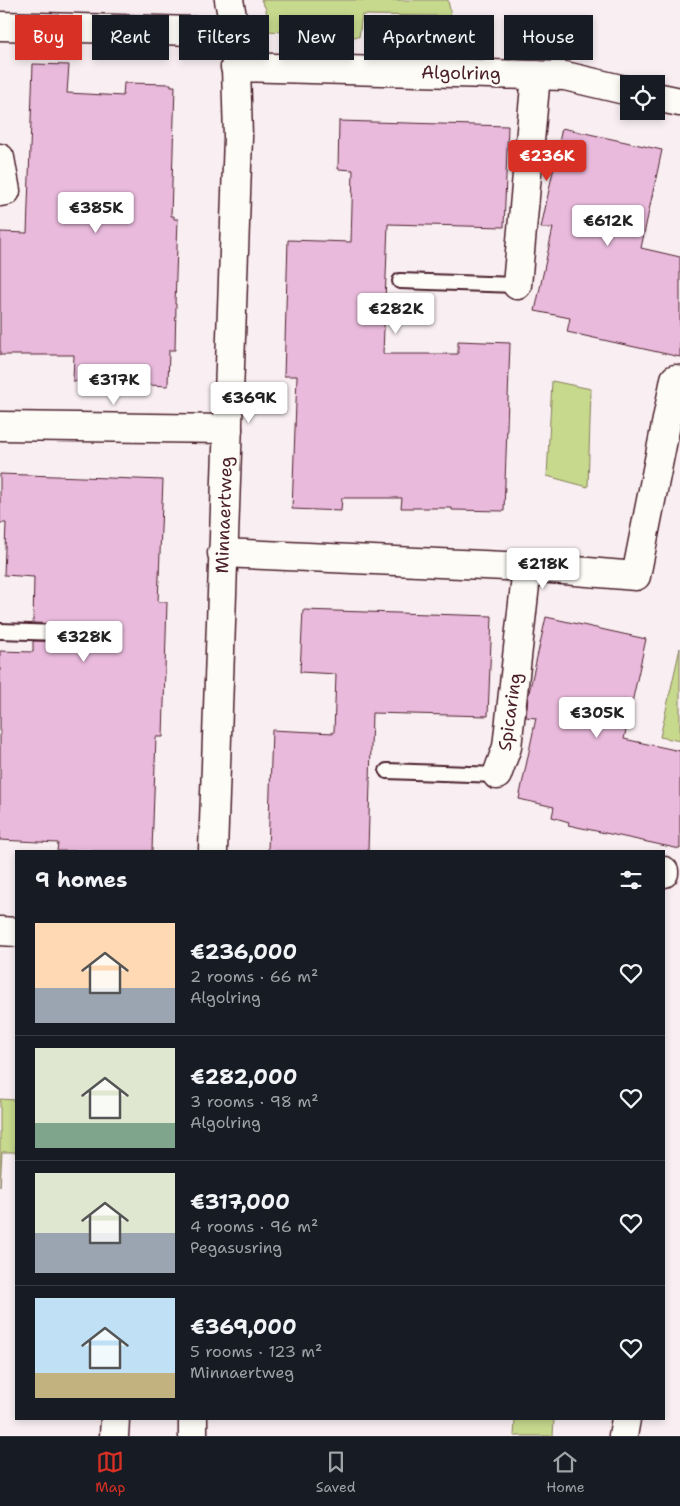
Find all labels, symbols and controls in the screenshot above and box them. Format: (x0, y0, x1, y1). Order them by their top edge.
chip: Buy (15, 15, 82, 60)
chip: Rent (92, 15, 169, 60)
chip: Filters (179, 15, 269, 60)
chip: New (279, 15, 354, 60)
chip: Apartment (364, 15, 494, 60)
chip: House (504, 15, 593, 60)
street label: Algolring (421, 60, 501, 86)
map controls (620, 75, 665, 120)
button: locate (620, 75, 665, 120)
pin: €236K (512, 140, 582, 182)
text: €236K (519, 145, 575, 166)
pin: €385K (61, 192, 131, 234)
text: €385K (69, 197, 123, 218)
pin: €612K (573, 204, 643, 247)
text: €612K (583, 210, 633, 231)
pin: €282K (361, 292, 431, 335)
text: €282K (368, 298, 424, 319)
pin: €317K (79, 364, 149, 406)
text: €317K (89, 369, 139, 390)
pin: €369K (214, 382, 284, 424)
text: €369K (221, 387, 277, 408)
street label: Minnaertweg (210, 456, 238, 574)
pin: €218K (508, 548, 578, 590)
text: €218K (518, 553, 569, 574)
pin: €328K (49, 620, 119, 663)
text: €328K (56, 626, 112, 647)
street label: Spicaring (493, 671, 527, 753)
pin: €305K (562, 696, 632, 739)
text: €305K (570, 702, 624, 723)
text: 9 homes (35, 866, 127, 894)
icon: filters (617, 866, 645, 894)
text: €236,000 (190, 938, 297, 966)
icon: home (75, 943, 135, 1003)
icon: heart (617, 959, 645, 987)
text: 2 rooms · 66 m² (190, 966, 318, 987)
text: Algolring (190, 987, 261, 1008)
text: €282,000 (190, 1063, 297, 1091)
icon: home (75, 1068, 135, 1128)
icon: heart (617, 1084, 645, 1112)
text: 3 rooms · 98 m² (190, 1091, 319, 1112)
text: Algolring (190, 1112, 261, 1133)
text: €317,000 (190, 1188, 290, 1216)
icon: home (75, 1193, 135, 1253)
icon: heart (617, 1209, 645, 1237)
text: 4 rooms · 96 m² (190, 1216, 318, 1237)
text: Pegasusring (190, 1237, 282, 1258)
text: €369,000 (190, 1313, 297, 1341)
icon: home (75, 1318, 135, 1378)
icon: heart (617, 1334, 645, 1362)
text: 5 rooms · 123 m² (190, 1341, 322, 1362)
text: Minnaertweg (190, 1362, 294, 1383)
tab: Map (95, 1448, 125, 1496)
tab: Saved (316, 1448, 356, 1496)
tab: Home (546, 1448, 585, 1496)

